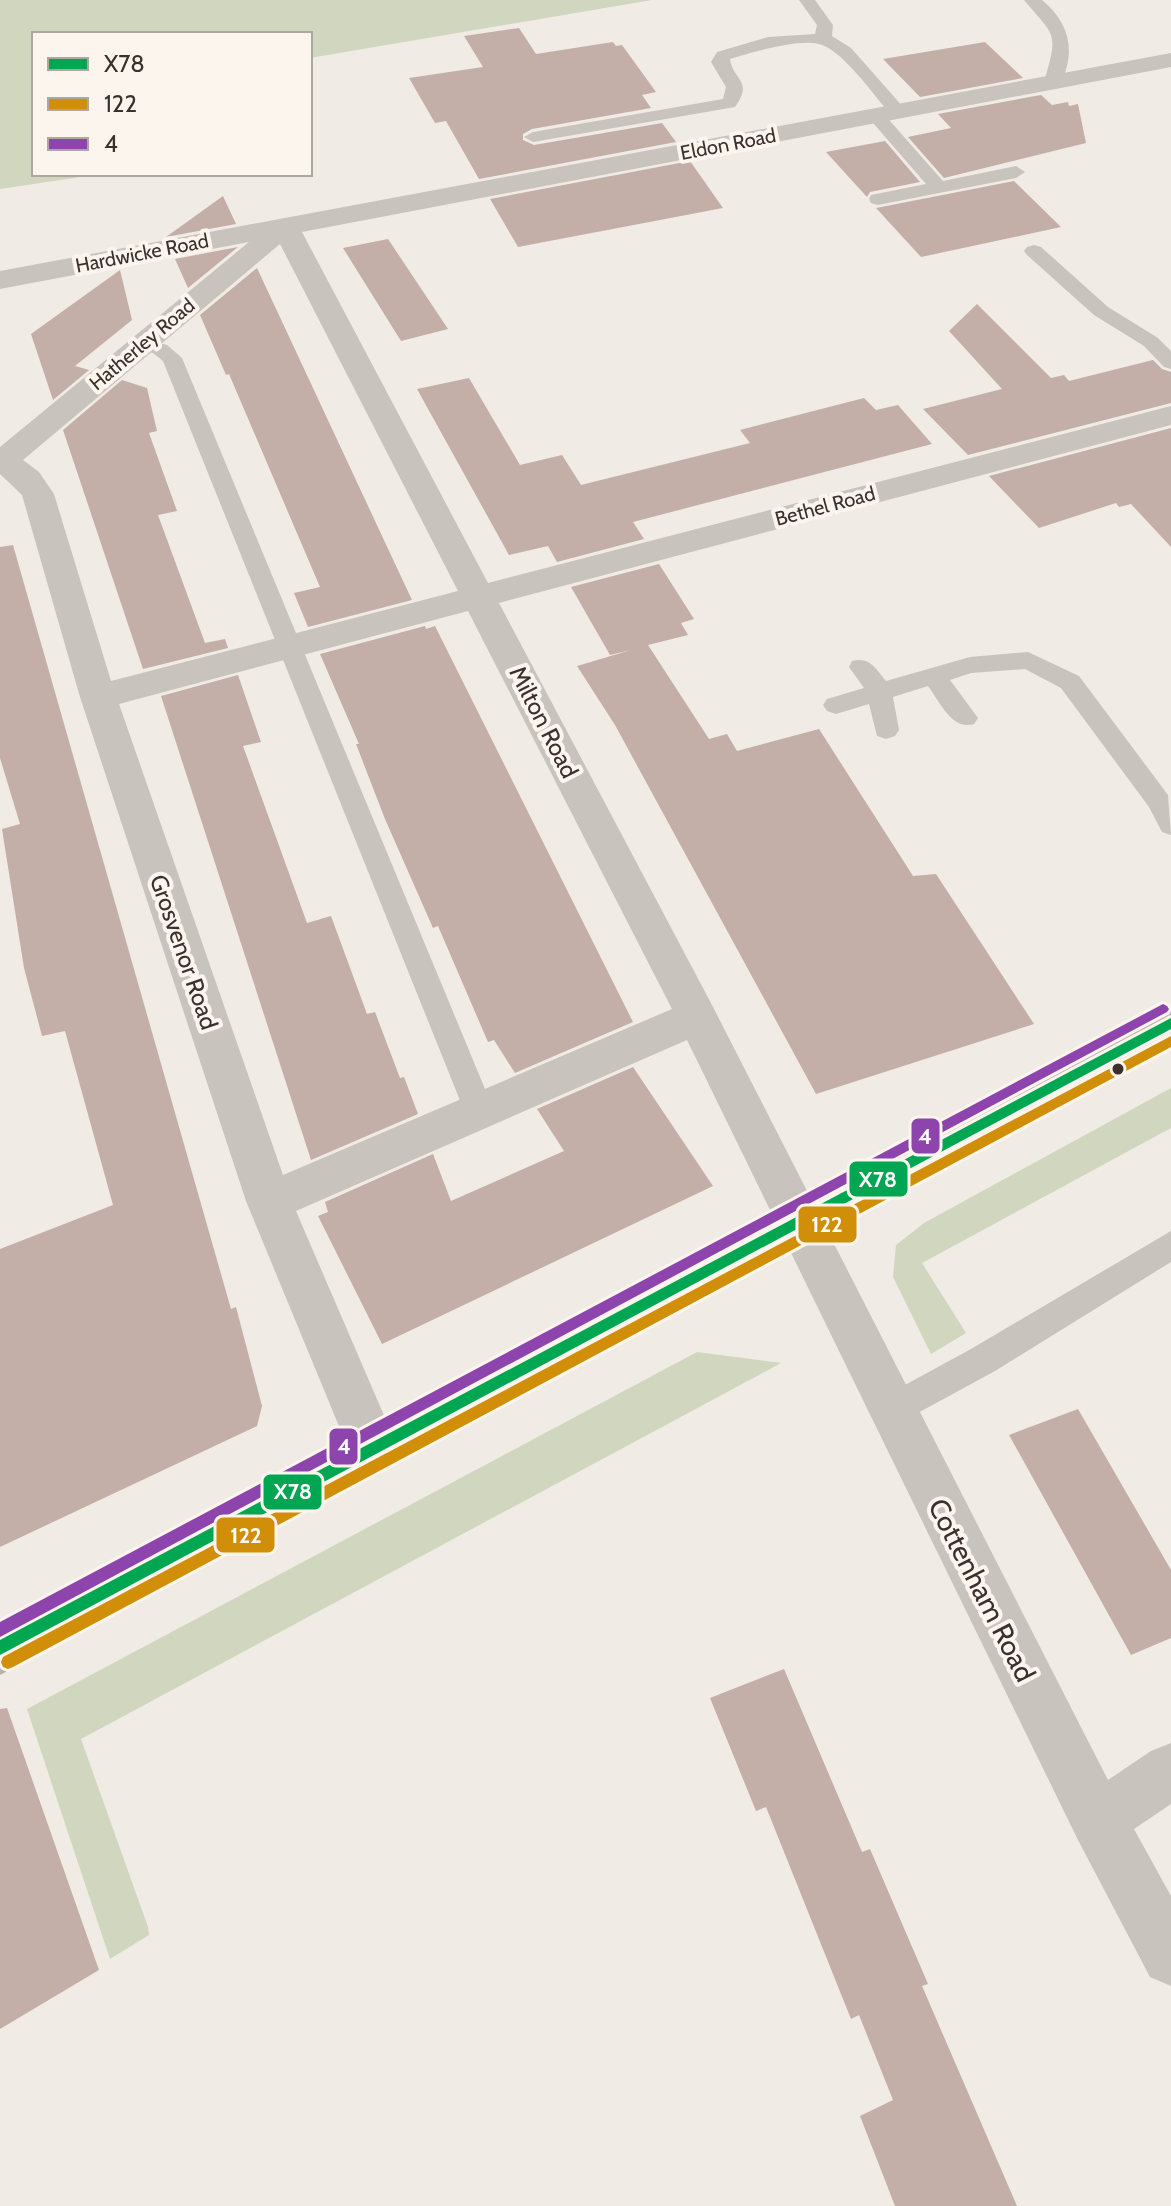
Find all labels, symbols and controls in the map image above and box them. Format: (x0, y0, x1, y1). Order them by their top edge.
legend (32, 32, 312, 176)
text: X78 (104, 49, 145, 78)
text: 122 (104, 89, 137, 118)
street label: Eldon Road (678, 123, 778, 165)
text: 4 (104, 129, 118, 158)
street label: Hardwicke Road (73, 228, 211, 278)
street label: Hatherley Road (84, 293, 200, 395)
street label: Bethel Road (772, 481, 878, 531)
street label: Milton Road (503, 661, 585, 783)
street label: Grosvenor Road (144, 871, 224, 1033)
unlabelled marker (1110, 1061, 1126, 1077)
line badge: 4 (910, 1117, 941, 1155)
text: 4 (918, 1123, 932, 1150)
line badge: X78 (848, 1160, 909, 1198)
text: X78 (858, 1166, 897, 1193)
line badge: 122 (797, 1205, 858, 1244)
text: 122 (811, 1211, 843, 1238)
line badge: 4 (328, 1427, 359, 1466)
text: 4 (337, 1433, 351, 1460)
line badge: X78 (262, 1473, 323, 1511)
text: X78 (273, 1478, 312, 1505)
street label: Cottenham Road (921, 1493, 1043, 1687)
line badge: 122 (215, 1516, 276, 1554)
text: 122 (230, 1522, 262, 1549)

